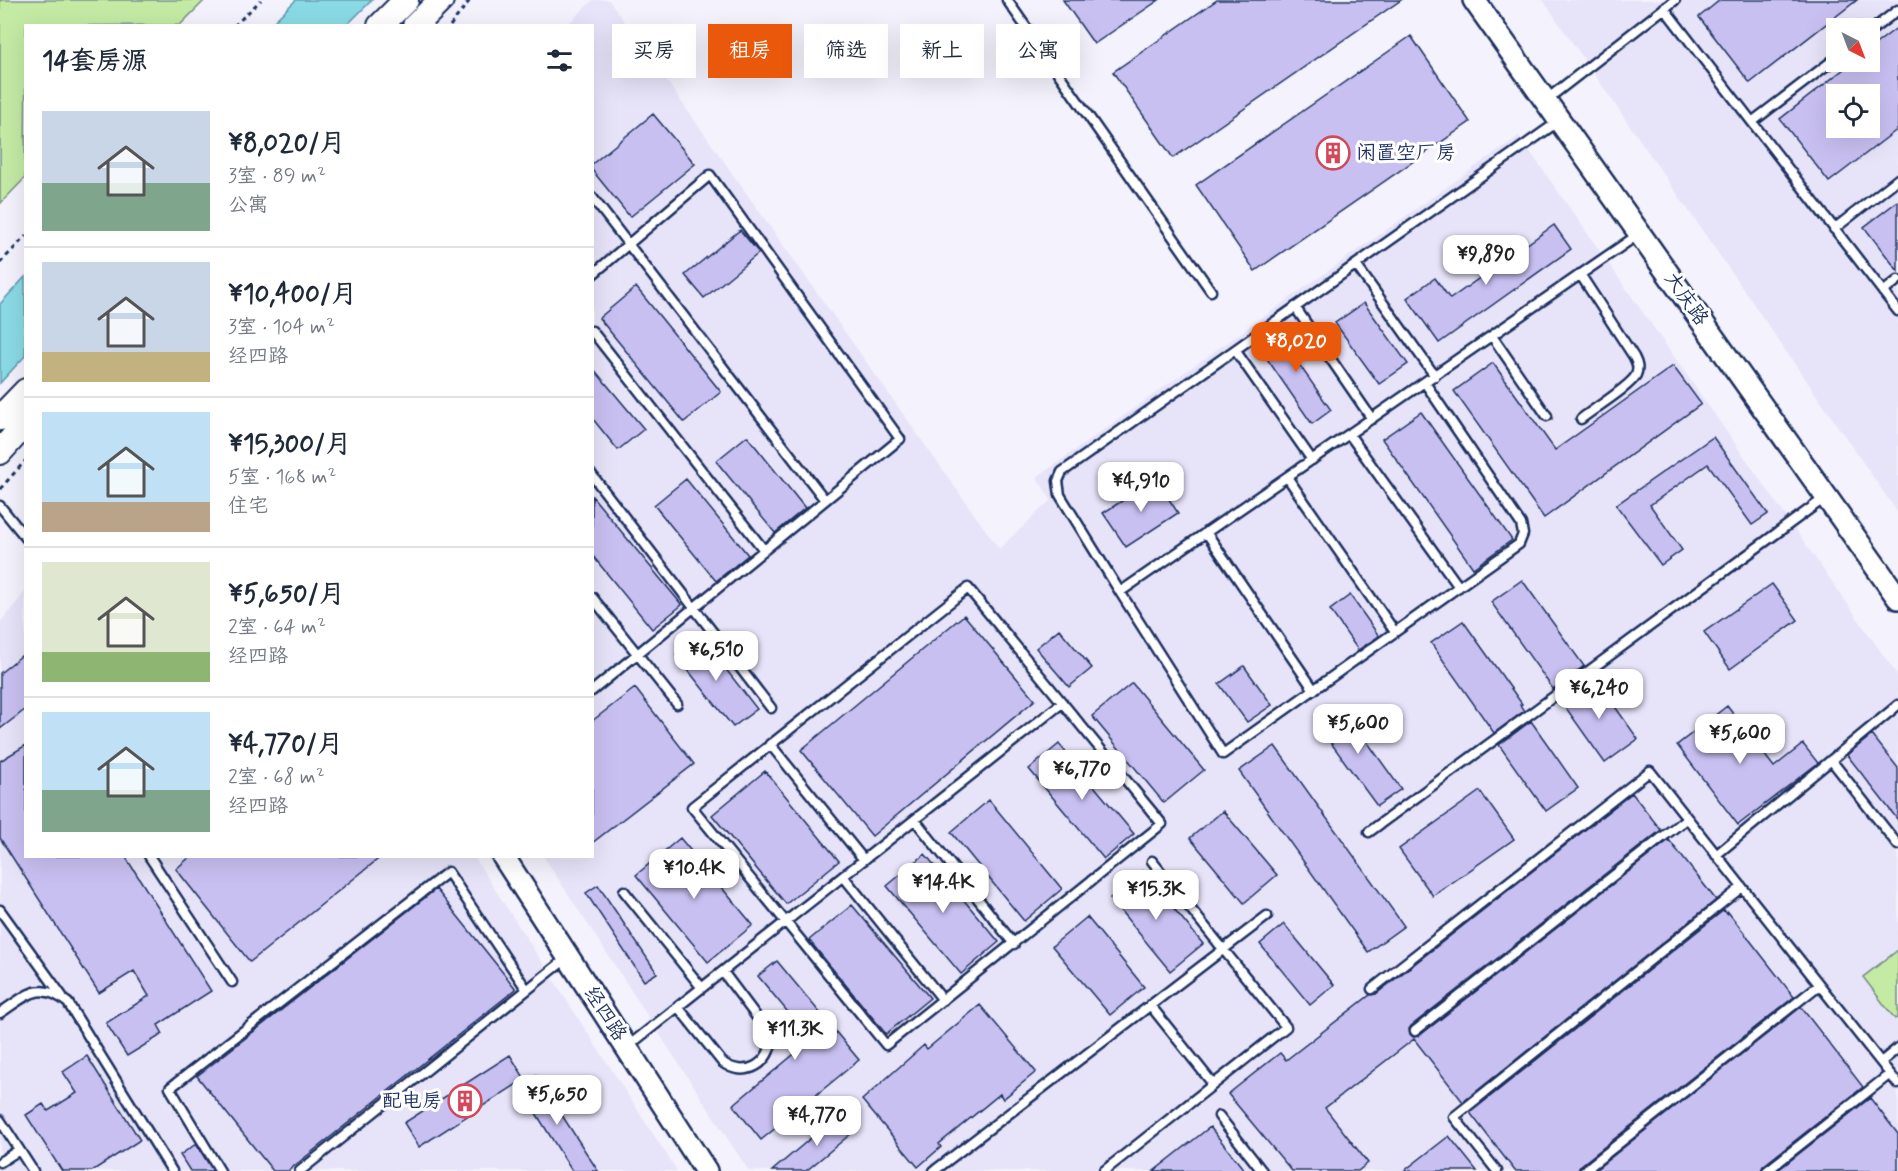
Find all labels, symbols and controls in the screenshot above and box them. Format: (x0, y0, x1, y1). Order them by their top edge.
north arrow (1826, 18, 1880, 72)
map controls (1826, 18, 1880, 138)
chip: 买房 (612, 24, 696, 78)
chip: 租房 (708, 24, 792, 78)
chip: 筛选 (804, 24, 888, 78)
chip: 新上 (900, 24, 984, 78)
chip: 公寓 (996, 24, 1080, 78)
icon: filters (543, 44, 576, 77)
text: 14套房源 (42, 45, 147, 79)
button: locate (1826, 84, 1880, 138)
text: ¥8,020/月 (228, 127, 346, 161)
icon: home (90, 135, 162, 207)
building icon: 闲置空厂房 (1315, 135, 1351, 171)
place label: 闲置空厂房 (1356, 140, 1456, 167)
text: 3室 · 89 m² (228, 163, 326, 190)
text: 公寓 (228, 192, 268, 219)
pin: ¥9,890 (1437, 235, 1535, 286)
text: ¥9,890 (1457, 241, 1515, 268)
street label: 大庆路 (1658, 267, 1715, 332)
text: ¥10,400/月 (228, 278, 357, 312)
icon: home (90, 286, 162, 358)
text: 3室 · 104 m² (228, 314, 335, 341)
pin: ¥8,020 (1247, 322, 1345, 373)
text: ¥8,020 (1265, 328, 1327, 355)
text: 经四路 (228, 343, 288, 370)
text: ¥15,300/月 (228, 428, 351, 462)
icon: home (90, 436, 162, 508)
pin: ¥4,910 (1092, 462, 1190, 513)
text: 5室 · 168 m² (228, 464, 336, 491)
text: ¥4,910 (1112, 468, 1170, 495)
text: 住宅 (228, 493, 268, 520)
text: ¥5,650/月 (228, 578, 345, 612)
icon: home (90, 586, 162, 658)
text: 2室 · 64 m² (228, 614, 326, 641)
pin: ¥6,510 (667, 631, 765, 682)
text: ¥6,510 (688, 637, 744, 664)
text: 经四路 (228, 643, 288, 670)
pin: ¥6,240 (1550, 669, 1648, 720)
text: ¥6,240 (1569, 675, 1629, 702)
pin: ¥5,600 (1309, 704, 1407, 755)
text: ¥5,600 (1327, 710, 1389, 737)
pin: ¥5,600 (1691, 714, 1789, 765)
text: ¥5,600 (1709, 720, 1771, 747)
text: ¥4,770/月 (228, 728, 343, 762)
icon: home (90, 736, 162, 808)
pin: ¥6,770 (1033, 750, 1131, 801)
text: ¥6,770 (1053, 756, 1111, 783)
text: 2室 · 68 m² (228, 764, 325, 791)
text: 经四路 (228, 793, 288, 820)
pin: ¥10.4K (645, 849, 743, 900)
text: ¥10.4K (663, 855, 725, 882)
pin: ¥14.4K (894, 863, 992, 914)
text: ¥14.4K (912, 869, 974, 896)
pin: ¥15.3K (1107, 870, 1205, 921)
text: ¥15.3K (1127, 876, 1185, 903)
street label: 经四路 (577, 981, 633, 1047)
pin: ¥11.3K (746, 1010, 844, 1061)
text: ¥11.3K (767, 1016, 823, 1043)
pin: ¥5,650 (508, 1075, 606, 1126)
text: ¥5,650 (526, 1081, 588, 1108)
building icon: 配电房 (447, 1083, 483, 1119)
place label: 配电房 (382, 1088, 442, 1115)
pin: ¥4,770 (768, 1096, 866, 1147)
text: ¥4,770 (787, 1102, 847, 1129)

